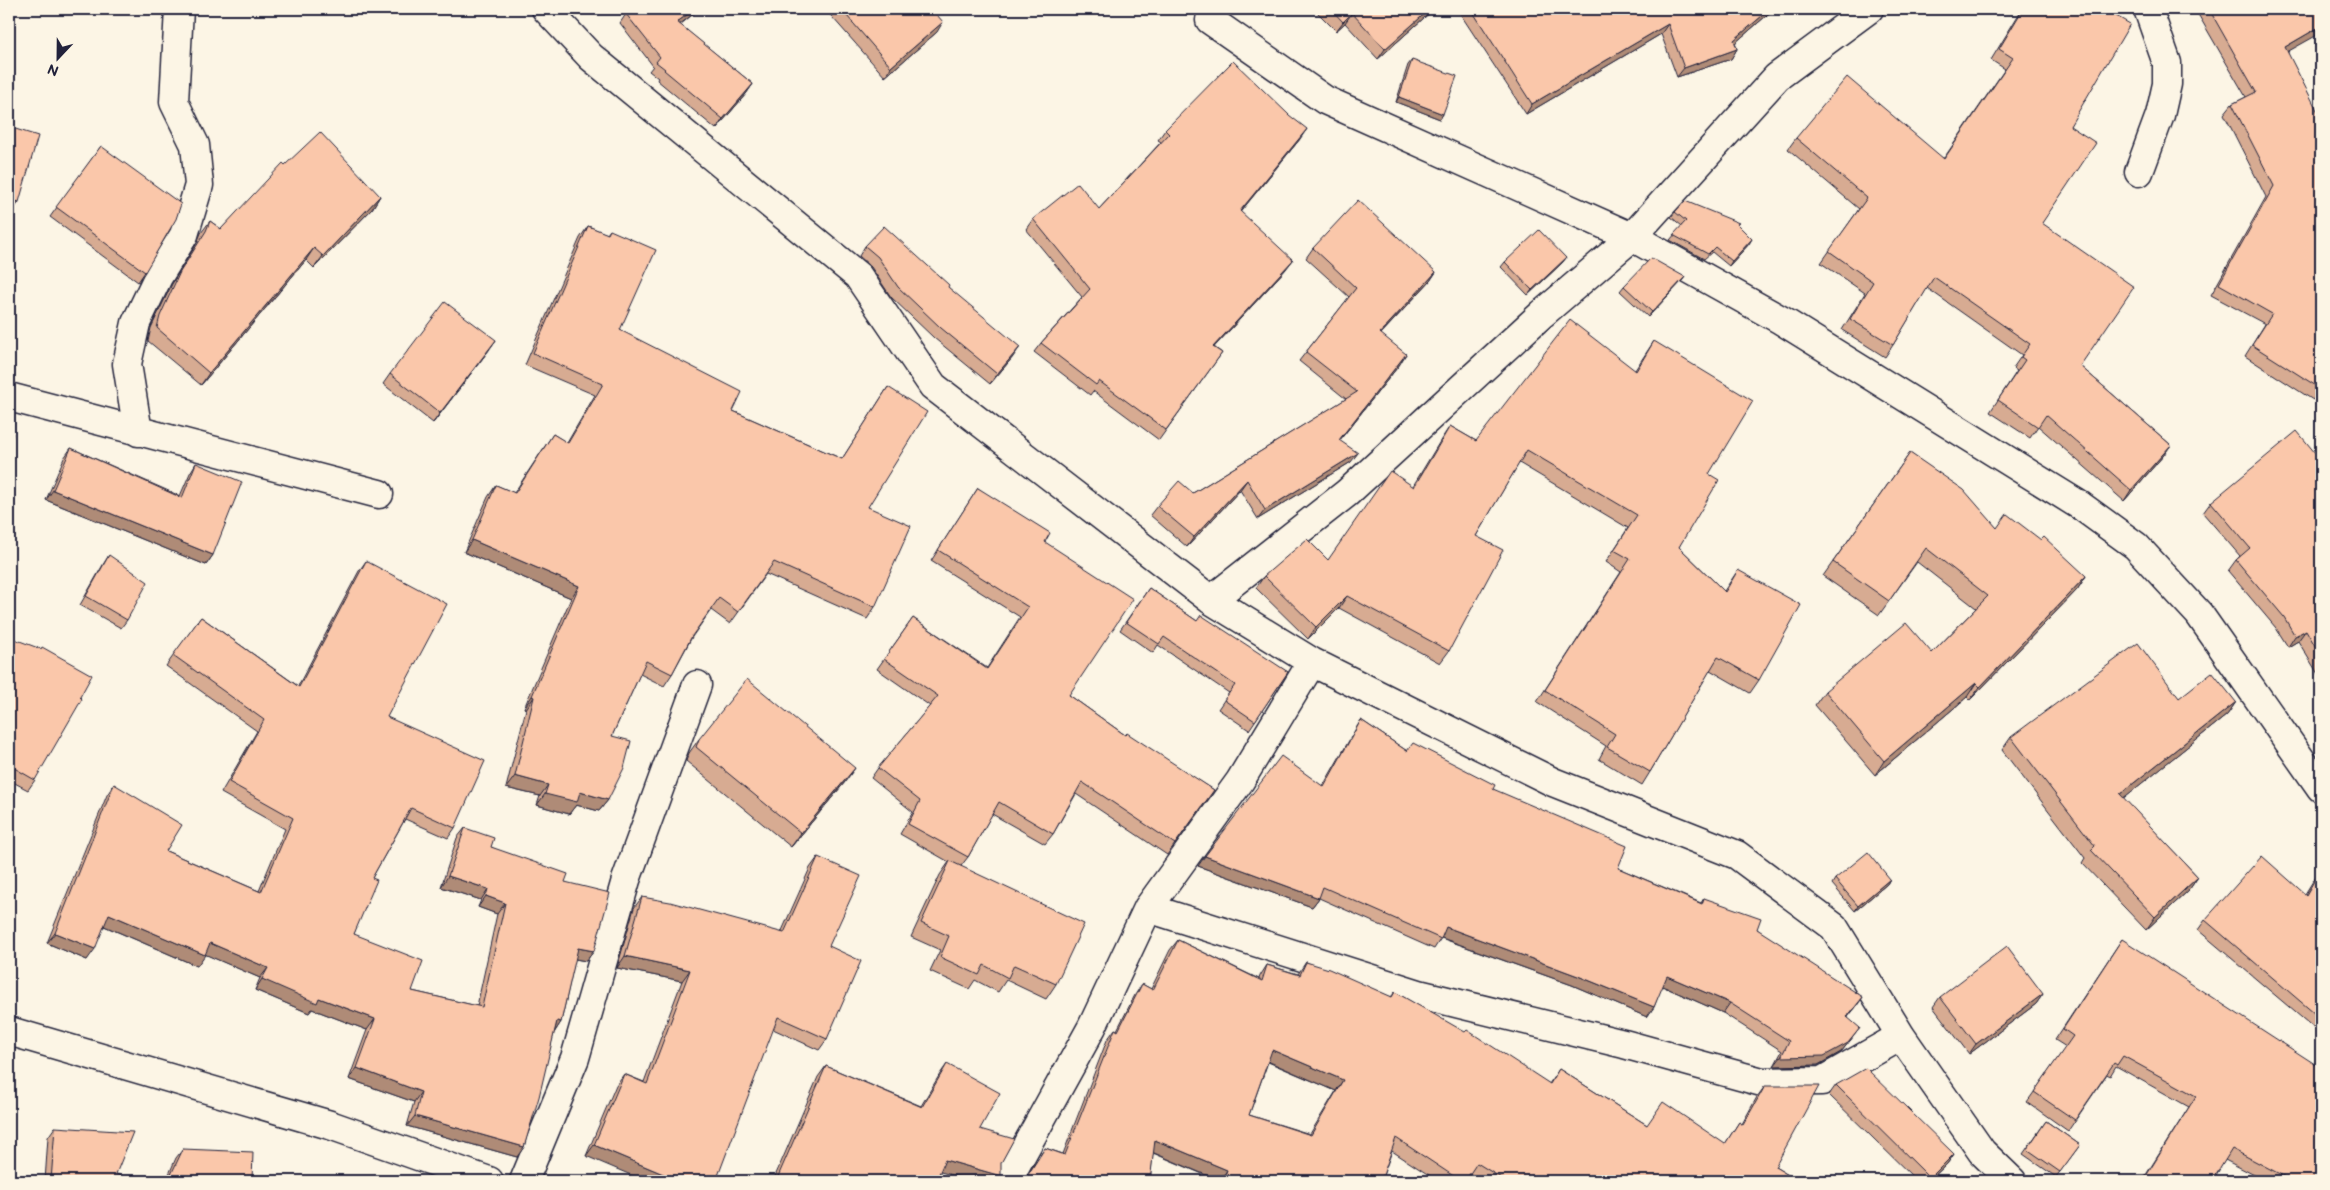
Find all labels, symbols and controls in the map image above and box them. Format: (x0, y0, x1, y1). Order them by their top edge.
north arrow (32, 32, 82, 82)
text: N (45, 60, 61, 79)

